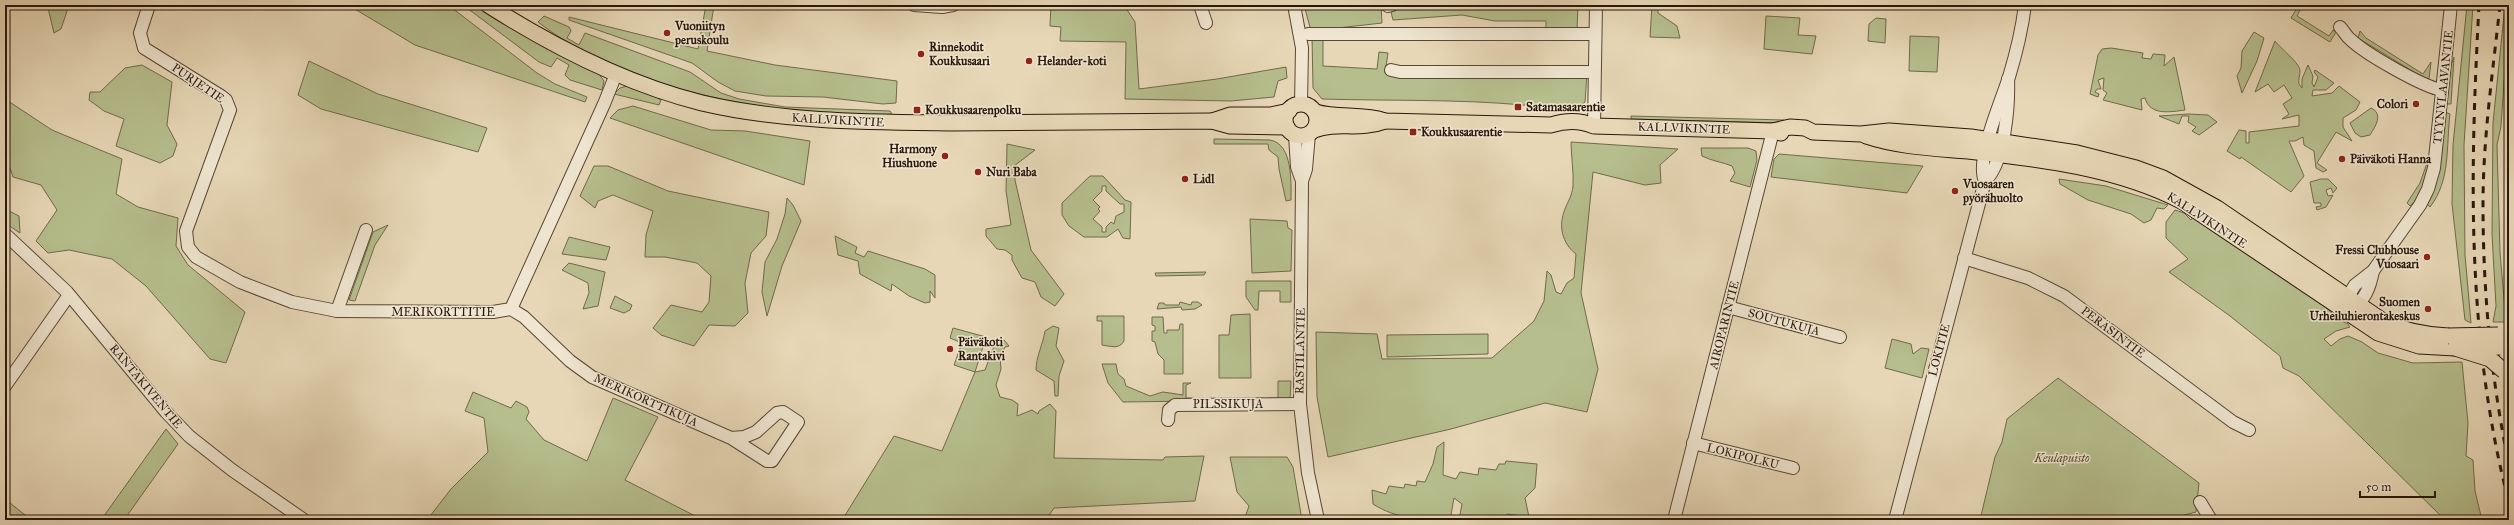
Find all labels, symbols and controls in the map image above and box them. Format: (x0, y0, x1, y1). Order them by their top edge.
place label: Vuoniityn peruskoulu (674, 19, 729, 48)
marker: Vuoniityn peruskoulu (662, 28, 672, 38)
street label: TYYNYLAAVANTIE (2430, 29, 2456, 144)
place label: Rinnekodit Koukkusaari (929, 40, 990, 68)
marker: Rinnekodit Koukkusaari (916, 49, 926, 59)
place label: Helander-koti (1037, 54, 1107, 68)
marker: Helander-koti (1024, 56, 1034, 66)
street label: PURJETIE (169, 60, 227, 107)
place label: Colori (2377, 97, 2409, 111)
marker: Colori (2411, 99, 2421, 109)
place label: Satamasaarentie (1526, 100, 1605, 114)
marker: Satamasaarentie (1513, 102, 1523, 112)
place label: Koukkusaarenpolku (925, 103, 1022, 118)
marker: Koukkusaarenpolku (912, 105, 922, 115)
street label: KALLVIKINTIE (791, 111, 885, 129)
street label: KALLVIKINTIE (1638, 119, 1731, 137)
place label: Koukkusaarentie (1421, 125, 1502, 139)
marker: Koukkusaarentie (1408, 127, 1418, 137)
place label: Harmony Hiushuone (882, 142, 938, 170)
marker: Harmony Hiushuone (940, 151, 950, 161)
place label: Päiväkoti Hanna (2350, 152, 2432, 166)
marker: Päiväkoti Hanna (2337, 154, 2347, 164)
place label: Nuri Baba (986, 165, 1038, 179)
marker: Nuri Baba (973, 167, 983, 177)
place label: Lidl (1193, 172, 1215, 186)
marker: Lidl (1180, 174, 1190, 184)
place label: Vuosaaren pyörähuolto (1962, 177, 2023, 206)
marker: Vuosaaren pyörähuolto (1950, 186, 1960, 196)
street label: KALLVIKINTIE (2164, 189, 2250, 251)
place label: Fressi Clubhouse Vuosaari (2335, 243, 2420, 271)
marker: Fressi Clubhouse Vuosaari (2422, 252, 2432, 262)
street label: AIROPARINTIE (1706, 279, 1742, 372)
place label: Suomen Urheiluhierontakeskus (2310, 295, 2421, 323)
street label: PERÄSINTIE (2078, 303, 2149, 361)
marker: Suomen Urheiluhierontakeskus (2423, 304, 2433, 314)
street label: MERIKORTTITIE (391, 305, 495, 319)
street label: SOUTUKUJA (1746, 306, 1821, 339)
street label: RASTILANTIE (1292, 307, 1308, 394)
street label: LOKITIE (1925, 322, 1953, 378)
place label: Päiväkoti Rantakivi (958, 335, 1006, 363)
street label: RANTAKIVENTIE (107, 341, 186, 431)
marker: Päiväkoti Rantakivi (945, 344, 955, 354)
street label: MERIKORTTIKUJA (591, 371, 700, 430)
street label: PILSSIKUJA (1193, 397, 1263, 412)
street label: LOKIPOLKU (1705, 440, 1781, 472)
park label: Keulapuisto (2033, 451, 2090, 466)
scale bar (2360, 473, 2435, 499)
text: 50 m (2366, 480, 2391, 494)

